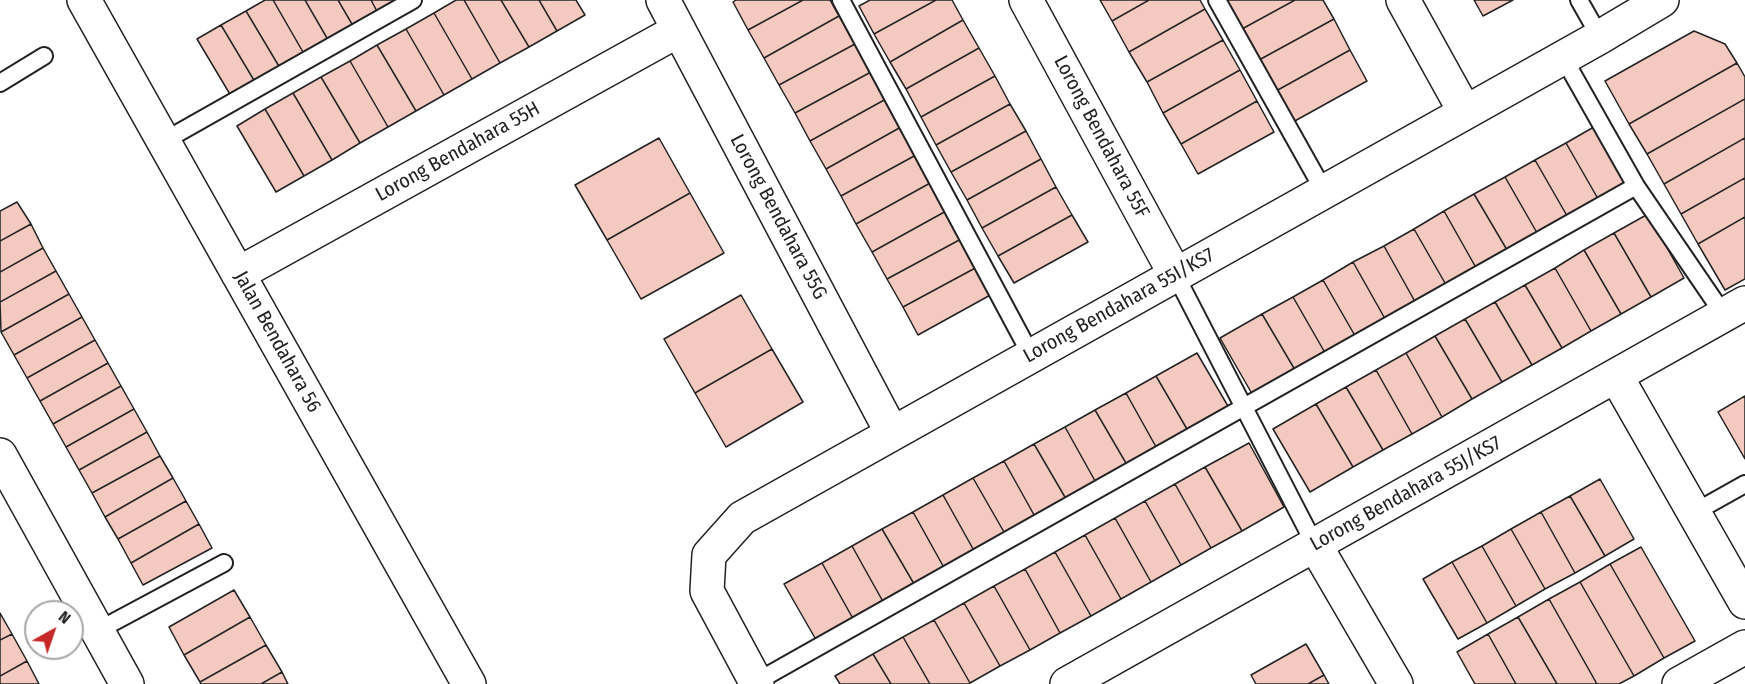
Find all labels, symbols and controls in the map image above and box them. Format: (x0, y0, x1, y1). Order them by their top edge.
street label: Lorong Bendahara 55F (1048, 52, 1154, 222)
street label: Lorong Bendahara 55H (372, 97, 544, 207)
street label: Lorong Bendahara 55G (724, 130, 832, 304)
street label: Lorong Bendahara 55I/KS7 (1019, 244, 1219, 368)
street label: Jalan Bendahara 56 (228, 267, 326, 417)
street label: Lorong Bendahara 55J/KS7 (1306, 431, 1506, 557)
north arrow (24, 600, 84, 660)
text: N (55, 607, 74, 628)

